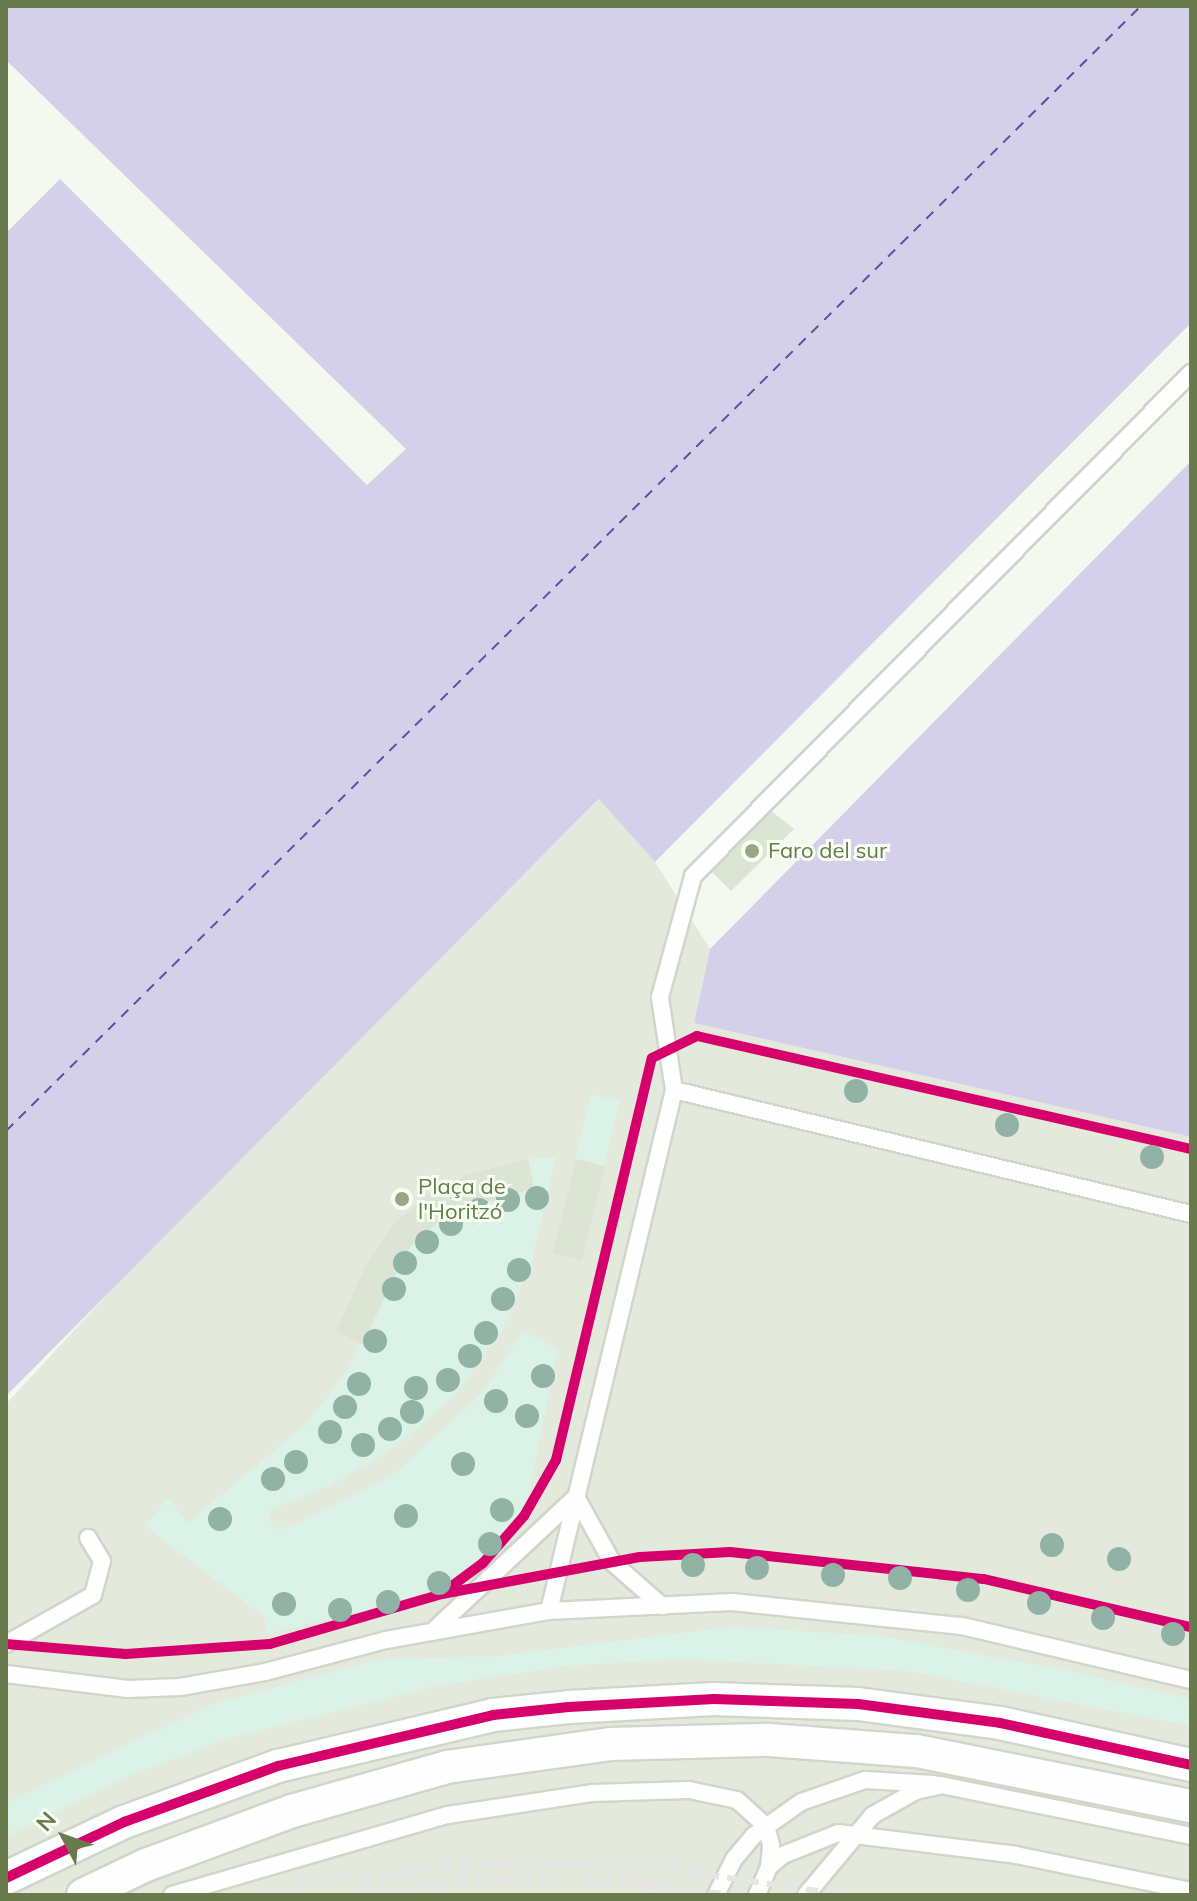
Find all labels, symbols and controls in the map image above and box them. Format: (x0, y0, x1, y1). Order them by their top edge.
place label: Faro del sur (768, 838, 887, 864)
marker: Faro del sur (743, 842, 761, 860)
place label: Plaça de l'Horitzó (418, 1173, 506, 1224)
marker: Plaça de l'Horitzó (393, 1190, 411, 1208)
north arrow (24, 1797, 104, 1877)
text: N (30, 1806, 62, 1837)

